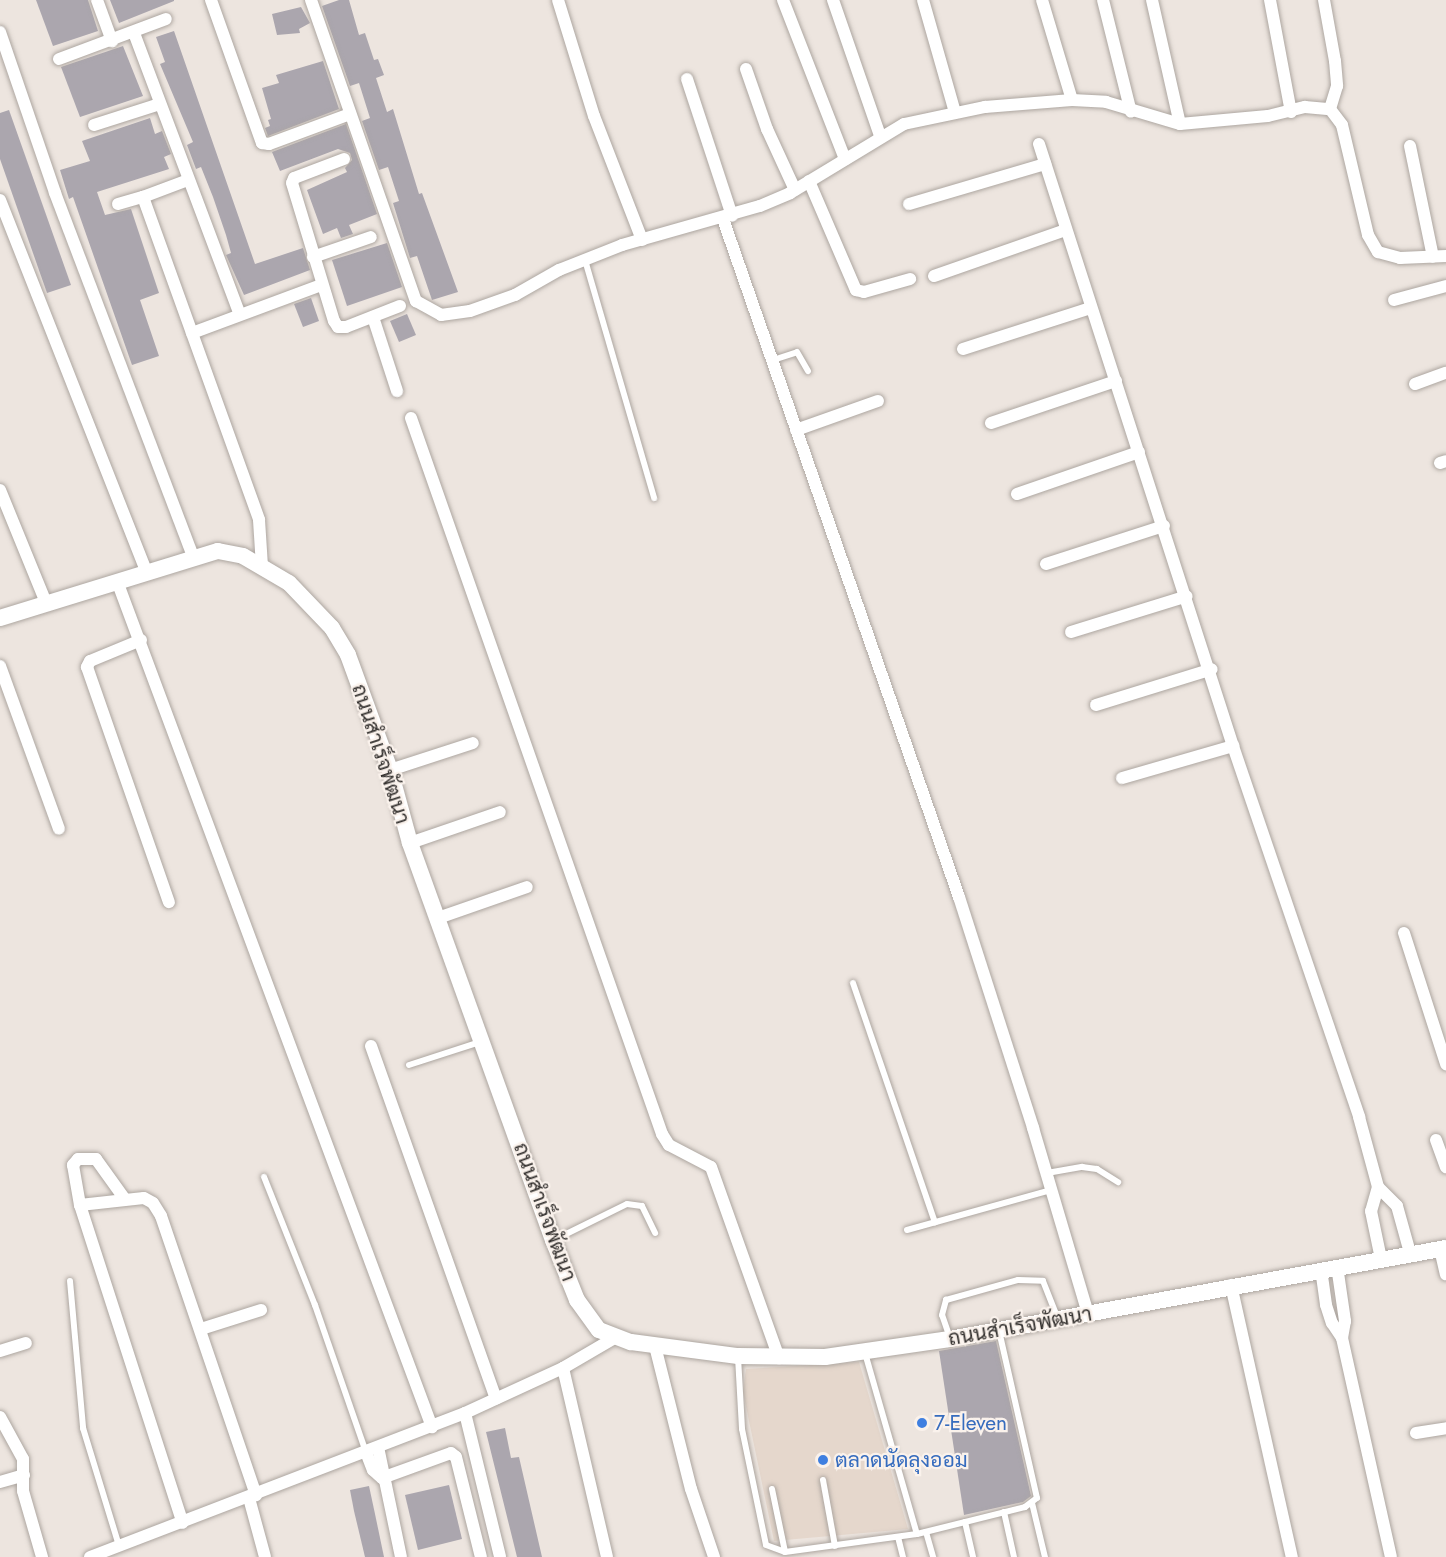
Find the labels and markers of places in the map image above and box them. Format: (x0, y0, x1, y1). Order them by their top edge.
place label: 7-Eleven (934, 1410, 1007, 1436)
marker: 7-Eleven (915, 1416, 929, 1430)
place label: ตลาดนัดลุงออม (835, 1447, 968, 1473)
marker: ตลาดนัดลุงออม (816, 1453, 830, 1467)

